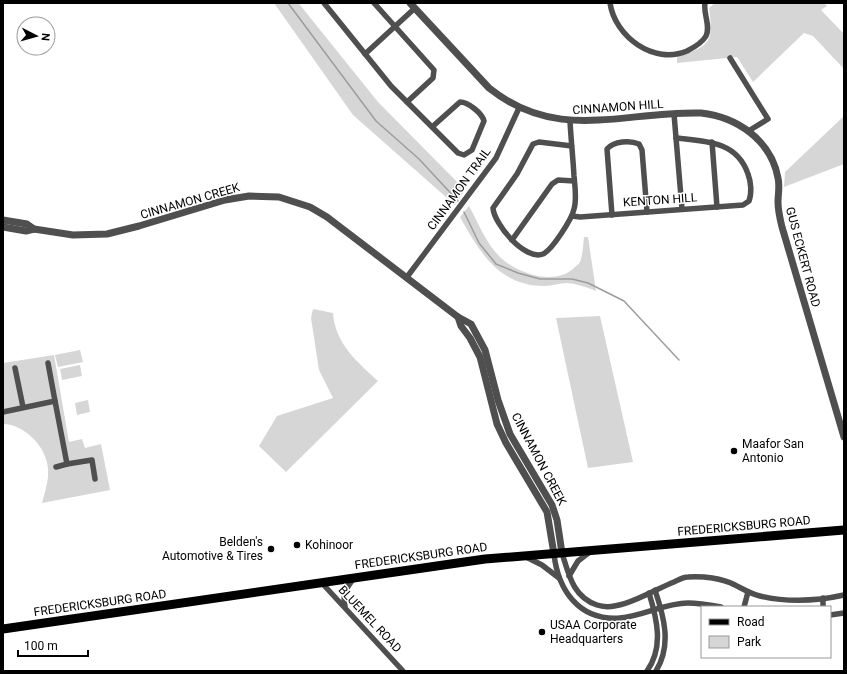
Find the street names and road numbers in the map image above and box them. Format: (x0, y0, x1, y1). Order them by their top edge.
street label: CINNAMON HILL (572, 97, 664, 117)
street label: CINNAMON TRAIL (424, 145, 494, 233)
street label: CINNAMON CREEK (139, 180, 242, 222)
street label: KENTON HILL (622, 190, 698, 210)
street label: GUS ECKERT ROAD (783, 205, 823, 309)
street label: CINNAMON CREEK (509, 410, 570, 508)
street label: FREDERICKSBURG ROAD (677, 513, 811, 539)
street label: FREDERICKSBURG ROAD (354, 540, 488, 572)
street label: BLUEMEL ROAD (335, 583, 405, 655)
street label: FREDERICKSBURG ROAD (33, 587, 167, 619)

